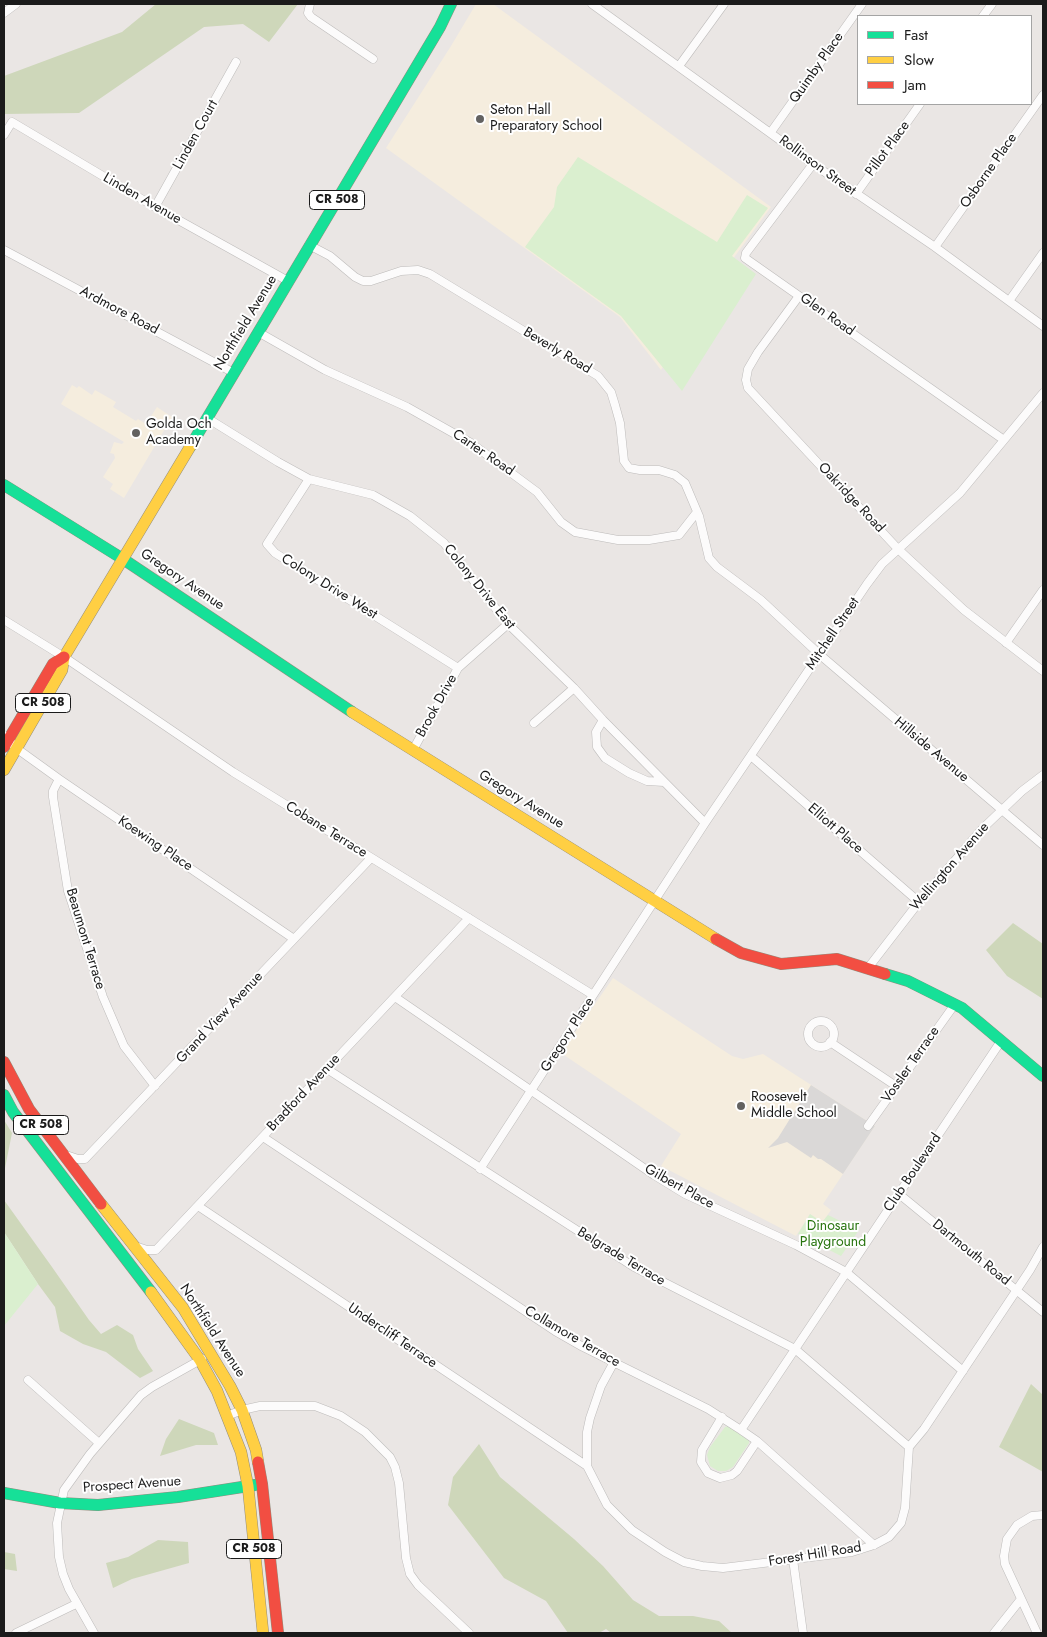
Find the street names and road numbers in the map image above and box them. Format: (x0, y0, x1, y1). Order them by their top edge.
street label: Quimby Place (786, 29, 848, 107)
street label: Linden Court (170, 97, 222, 173)
street label: Pillot Place (862, 118, 914, 180)
street label: Osborne Place (957, 130, 1021, 212)
street label: Rollinson Street (775, 132, 859, 200)
street label: Linden Avenue (100, 170, 184, 228)
road number: CR 508 (310, 190, 364, 210)
street label: Northfield Avenue (211, 272, 281, 374)
street label: Ardmore Road (77, 283, 161, 339)
street label: Glen Road (796, 290, 858, 340)
street label: Beverly Road (520, 324, 594, 378)
street label: Carter Road (449, 426, 517, 480)
street label: Oakridge Road (814, 459, 888, 537)
street label: Colony Drive East (440, 541, 518, 633)
street label: Gregory Avenue (137, 546, 227, 614)
street label: Colony Drive West (278, 551, 380, 623)
street label: Mitchell Street (803, 595, 863, 673)
street label: Brook Drive (413, 672, 461, 740)
road number: CR 508 (15, 694, 70, 712)
street label: Hillside Avenue (890, 714, 972, 786)
street label: Gregory Avenue (475, 767, 567, 833)
street label: Cobane Terrace (282, 798, 370, 862)
street label: Elliott Place (804, 800, 866, 858)
street label: Koewing Place (115, 813, 195, 875)
street label: Wellington Avenue (907, 819, 993, 915)
street label: Beaumont Terrace (62, 886, 108, 992)
street label: Grand View Avenue (173, 969, 267, 1067)
street label: Gregory Place (538, 995, 598, 1075)
street label: Vossler Terrace (879, 1024, 943, 1106)
street label: Bradford Avenue (264, 1051, 344, 1135)
road number: CR 508 (13, 1116, 68, 1134)
street label: Club Boulevard (881, 1131, 945, 1215)
street label: Gilbert Place (641, 1161, 717, 1213)
street label: Dartmouth Road (929, 1216, 1013, 1290)
street label: Belgrade Terrace (574, 1224, 668, 1290)
street label: Northfield Avenue (176, 1281, 248, 1381)
street label: Undercliff Terrace (344, 1300, 440, 1372)
street label: Collamore Terrace (521, 1303, 623, 1371)
street label: Prospect Avenue (82, 1473, 182, 1497)
street label: Forest Hill Road (767, 1539, 863, 1571)
road number: CR 508 (226, 1540, 282, 1558)

